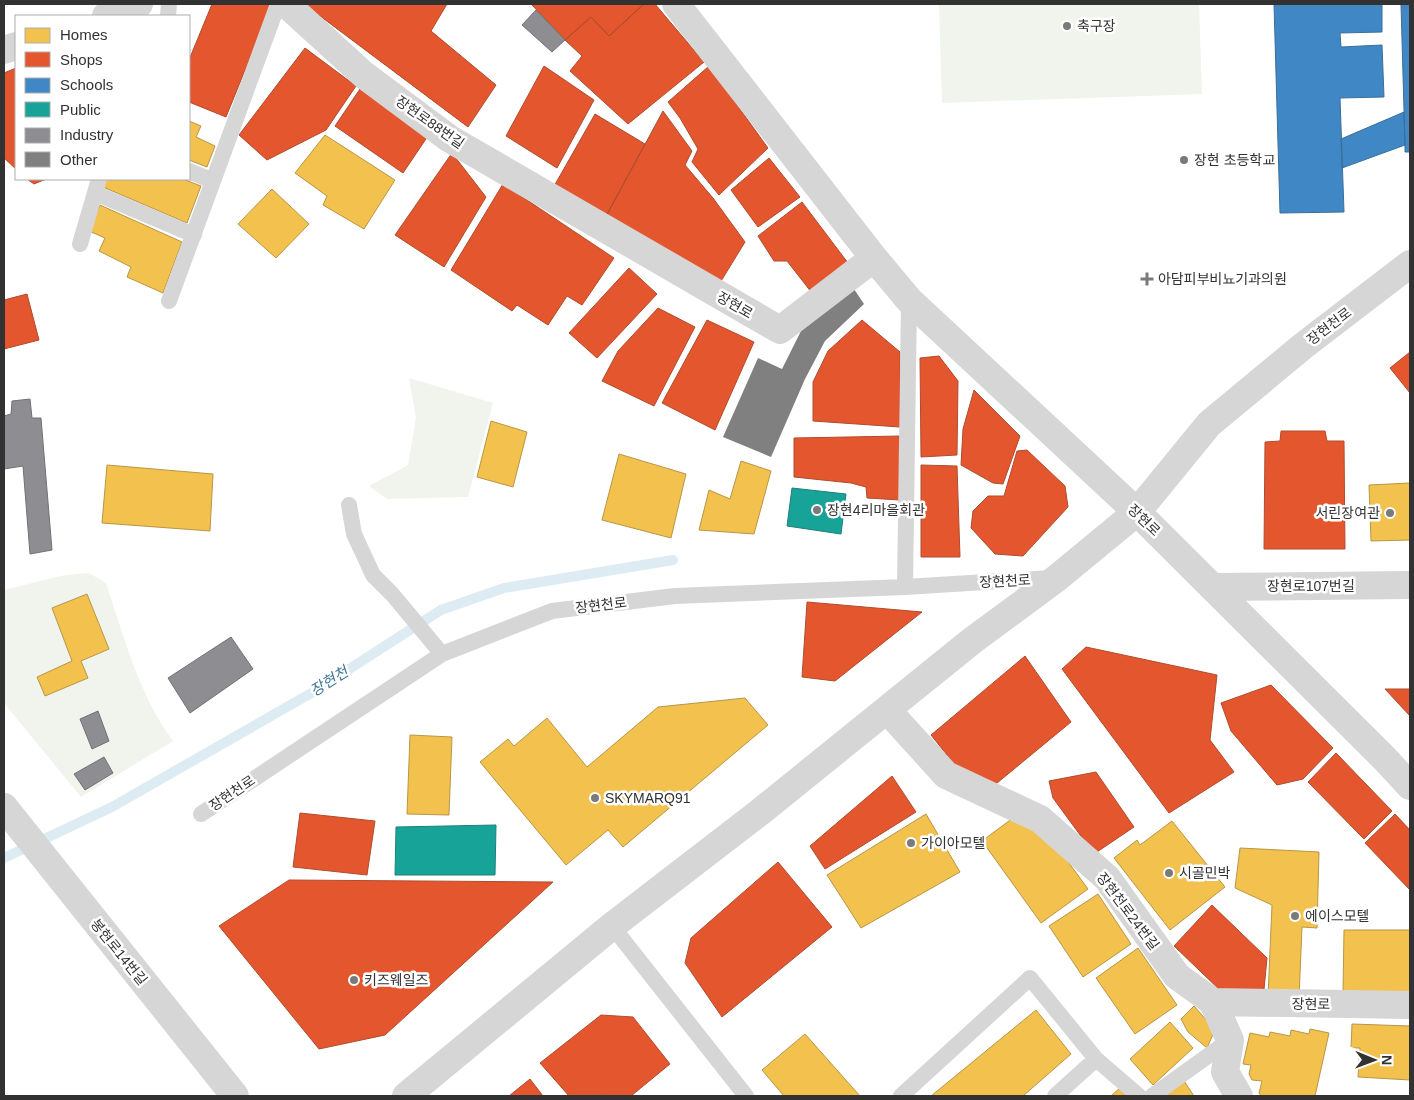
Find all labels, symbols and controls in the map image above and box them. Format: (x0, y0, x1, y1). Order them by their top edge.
legend (15, 15, 190, 180)
place label: 축구장 (1077, 18, 1116, 34)
marker: 축구장 (1061, 20, 1073, 32)
text: Homes (60, 26, 108, 43)
text: Shops (60, 51, 103, 68)
text: Schools (60, 76, 113, 93)
street label: 장현로88번길 (393, 93, 467, 151)
text: Public (60, 101, 101, 118)
text: Industry (60, 126, 114, 143)
text: Other (60, 151, 98, 168)
place label: 장현 초등학교 (1194, 152, 1275, 168)
marker: 장현 초등학교 (1178, 154, 1190, 166)
place label: 아담피부비뇨기과의원 (1158, 271, 1287, 287)
marker: 아담피부비뇨기과의원 (1140, 272, 1154, 286)
street label: 장현로 (714, 288, 756, 322)
street label: 장현천로 (1304, 304, 1354, 348)
street label: 장현로 (1125, 501, 1164, 539)
place label: 장현4리마을회관 (827, 502, 925, 518)
marker: 장현4리마을회관 (811, 504, 823, 516)
place label: 서린장여관 (1316, 505, 1380, 521)
marker: 서린장여관 (1384, 507, 1396, 519)
street label: 장현천로 (979, 572, 1031, 590)
street label: 장현로107번길 (1267, 578, 1355, 594)
street label: 장현천로 (574, 594, 628, 616)
water label: 장현천 (307, 662, 353, 699)
street label: 장현천로 (206, 772, 258, 814)
place label: SKYMARQ91 (605, 790, 691, 806)
marker: SKYMARQ91 (589, 792, 601, 804)
place label: 가이아모텔 (921, 835, 985, 851)
marker: 가이아모텔 (905, 837, 917, 849)
place label: 시골민박 (1179, 865, 1231, 881)
marker: 시골민박 (1163, 867, 1175, 879)
street label: 장현천로24번길 (1094, 869, 1162, 953)
place label: 에이스모텔 (1305, 908, 1369, 924)
marker: 에이스모텔 (1289, 910, 1301, 922)
street label: 봉현로14번길 (88, 916, 150, 988)
place label: 키즈웨일즈 (364, 972, 429, 988)
marker: 키즈웨일즈 (348, 974, 360, 986)
street label: 장현로 (1292, 996, 1331, 1012)
north arrow (1349, 1035, 1399, 1085)
text: N (1379, 1055, 1395, 1065)

